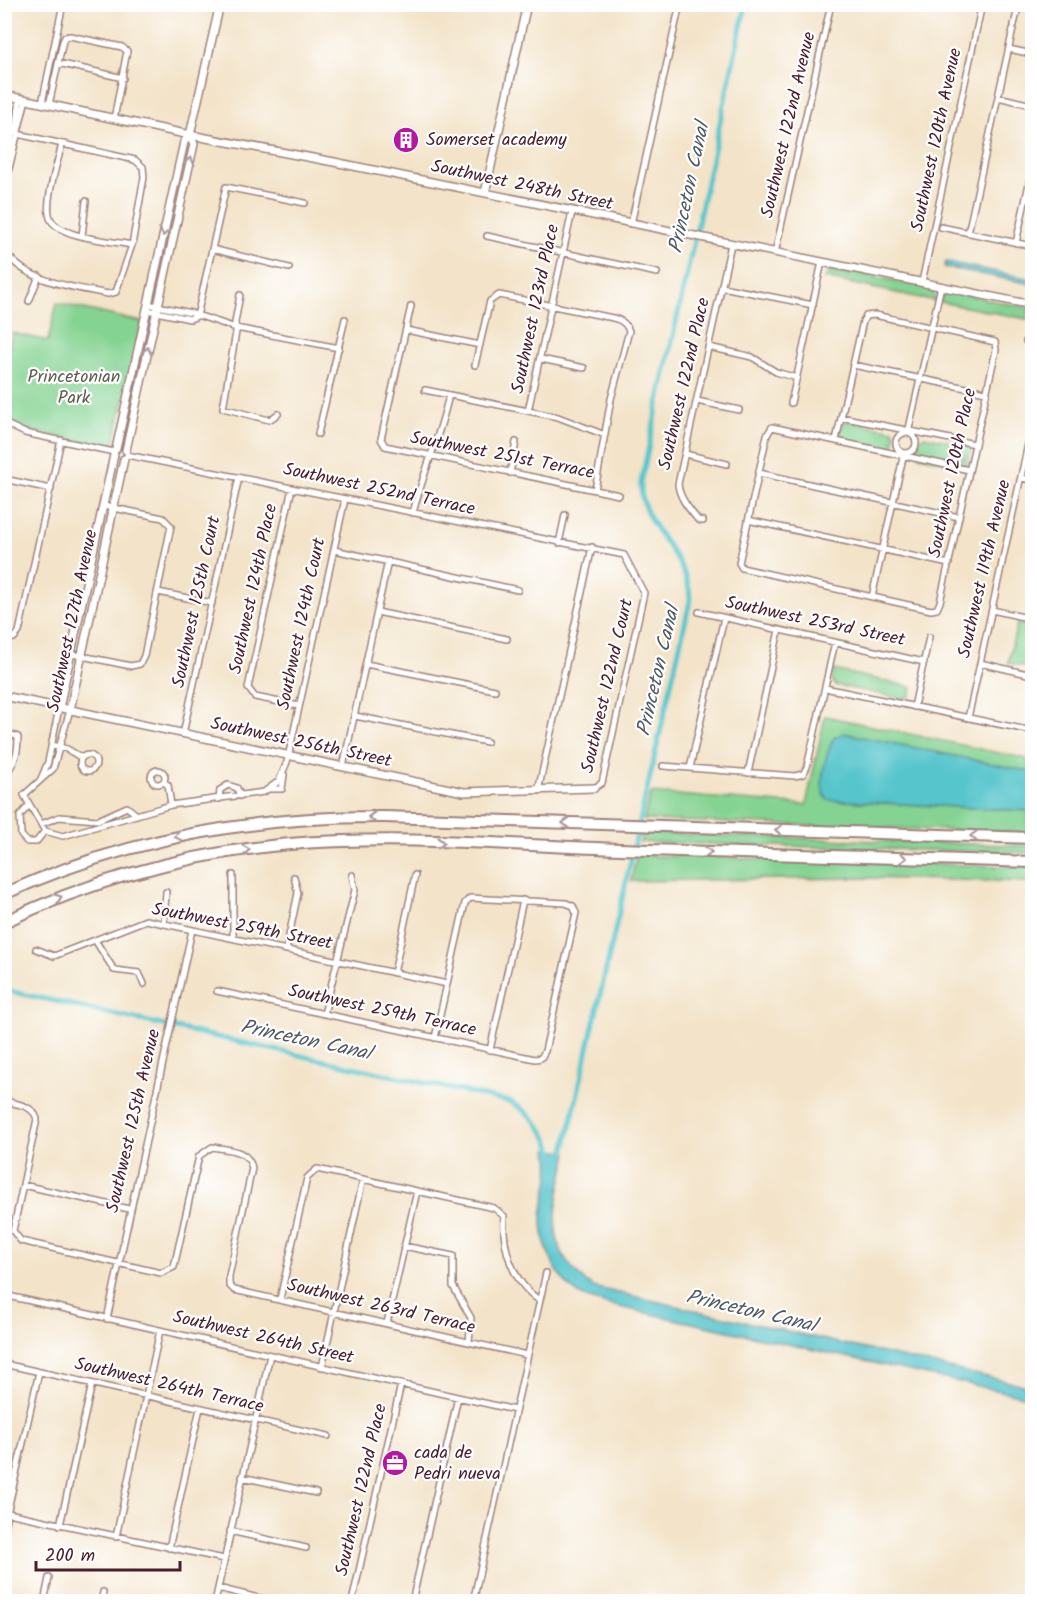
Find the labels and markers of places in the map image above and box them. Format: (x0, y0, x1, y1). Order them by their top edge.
building icon: Somerset academy (391, 125, 421, 155)
place label: Somerset academy (426, 126, 567, 155)
place label: cada de Pedri nueva (414, 1439, 501, 1489)
office icon: cada de Pedri nueva (380, 1448, 410, 1478)

